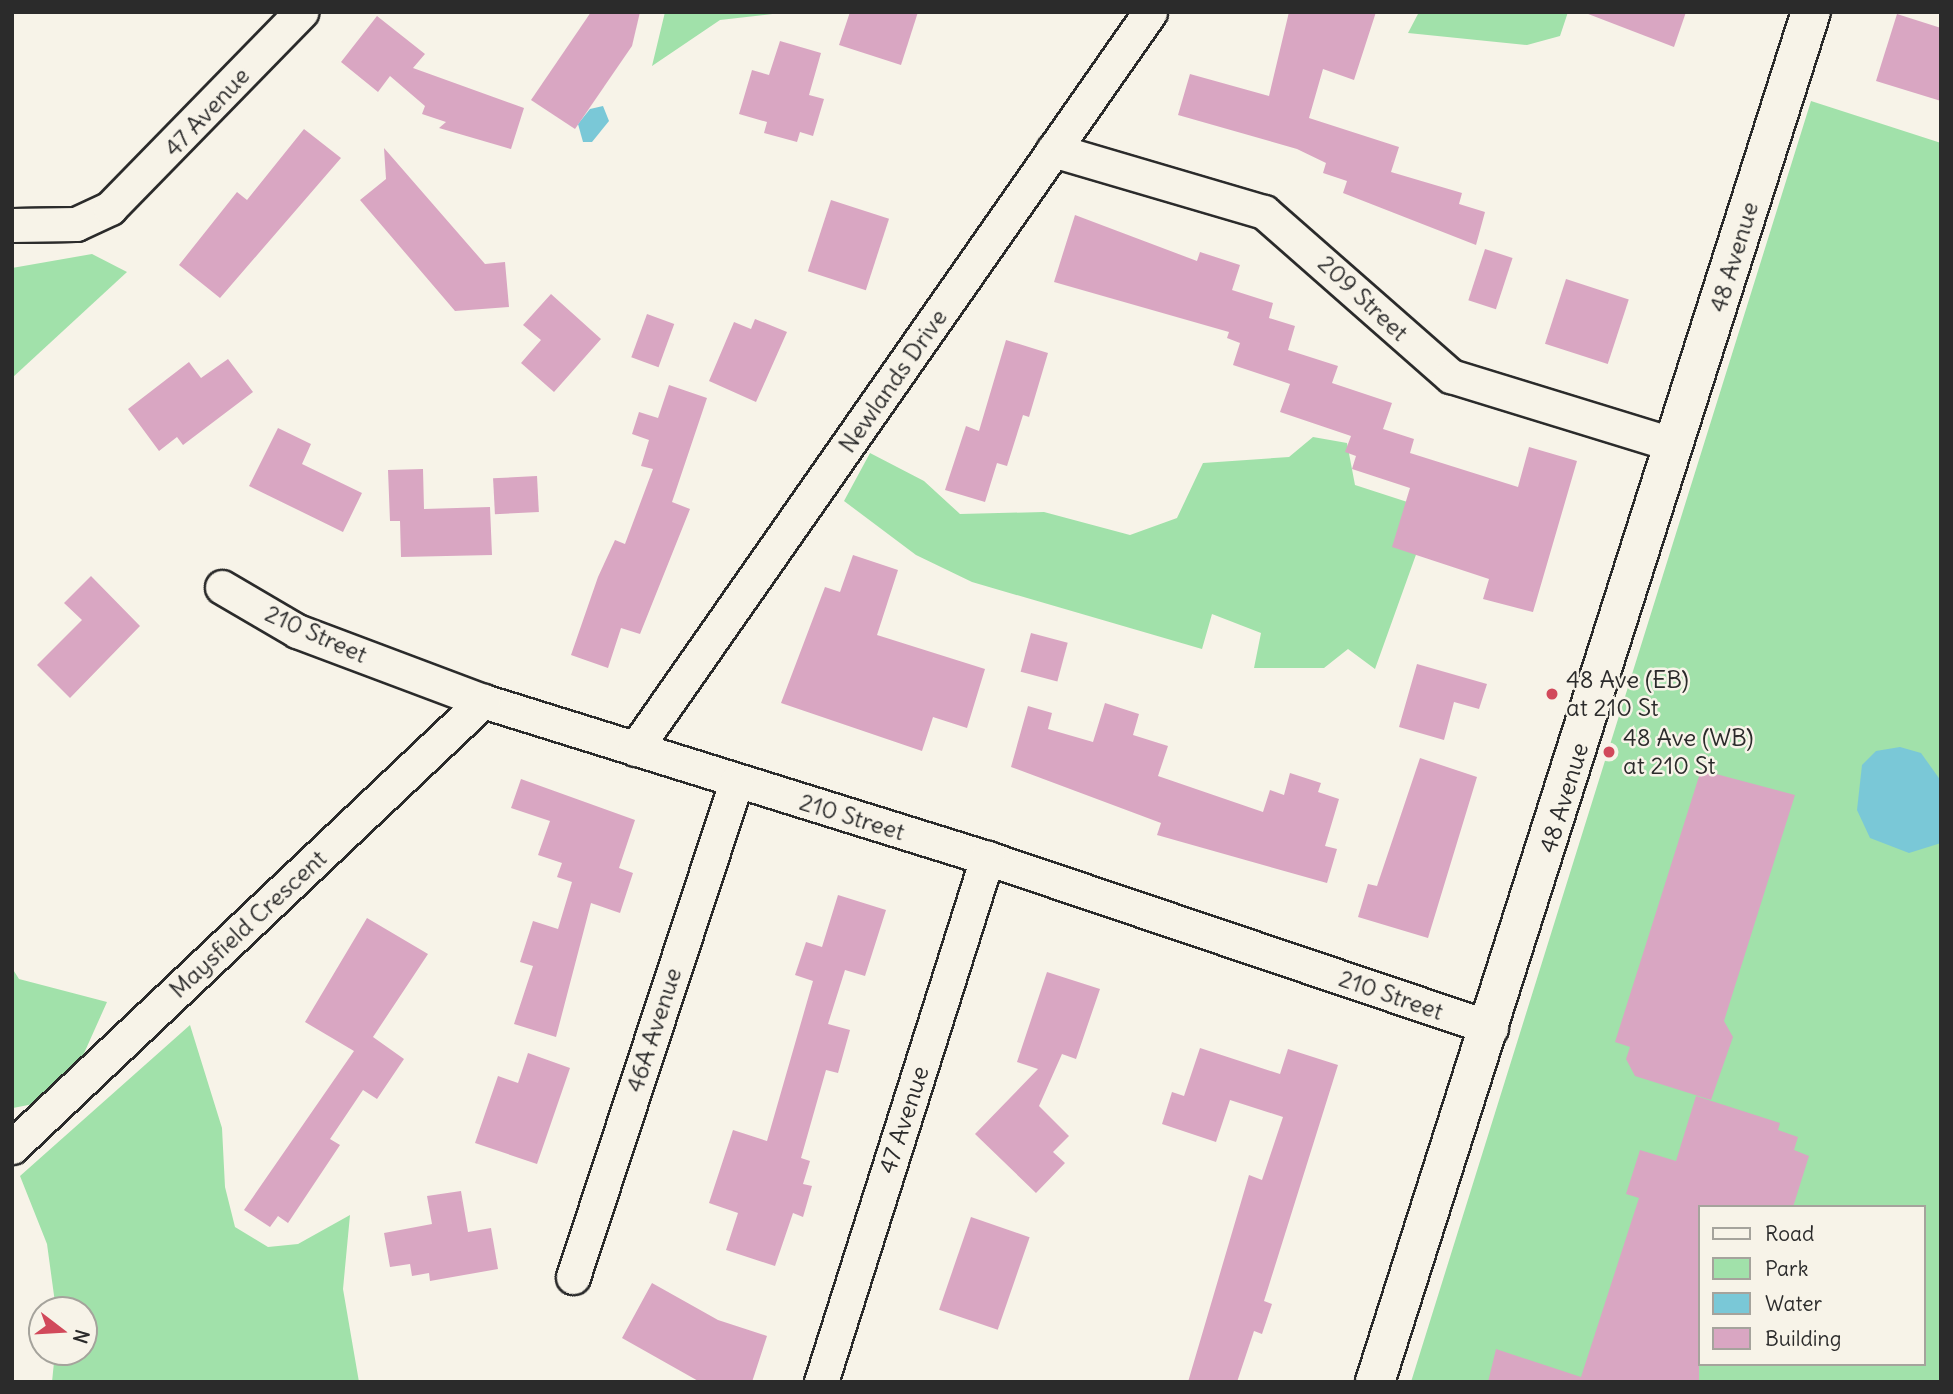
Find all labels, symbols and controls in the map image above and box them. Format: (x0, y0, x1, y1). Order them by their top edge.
street label: 47 Avenue (158, 61, 256, 163)
street label: 48 Avenue (1704, 198, 1764, 316)
street label: 209 Street (1312, 249, 1414, 347)
street label: Newlands Drive (833, 304, 953, 458)
street label: 210 Street (261, 599, 371, 669)
place label: 48 Ave (EB) at 210 St (1566, 666, 1689, 722)
marker: 48 Ave (EB) at 210 St (1544, 686, 1560, 702)
place label: 48 Ave (WB) at 210 St (1623, 724, 1754, 780)
street label: 48 Avenue (1534, 739, 1594, 857)
marker: 48 Ave (WB) at 210 St (1601, 744, 1617, 760)
street label: 210 Street (796, 787, 908, 847)
street label: Maysfield Crescent (164, 844, 332, 1004)
street label: 46A Avenue (620, 964, 688, 1096)
street label: 210 Street (1335, 964, 1447, 1026)
street label: 47 Avenue (873, 1063, 935, 1177)
legend (1698, 1205, 1925, 1366)
text: Road (1765, 1220, 1814, 1247)
text: Park (1765, 1255, 1808, 1282)
text: Water (1765, 1290, 1822, 1317)
north arrow (28, 1296, 98, 1366)
text: Building (1765, 1325, 1841, 1352)
text: N (68, 1327, 95, 1346)

